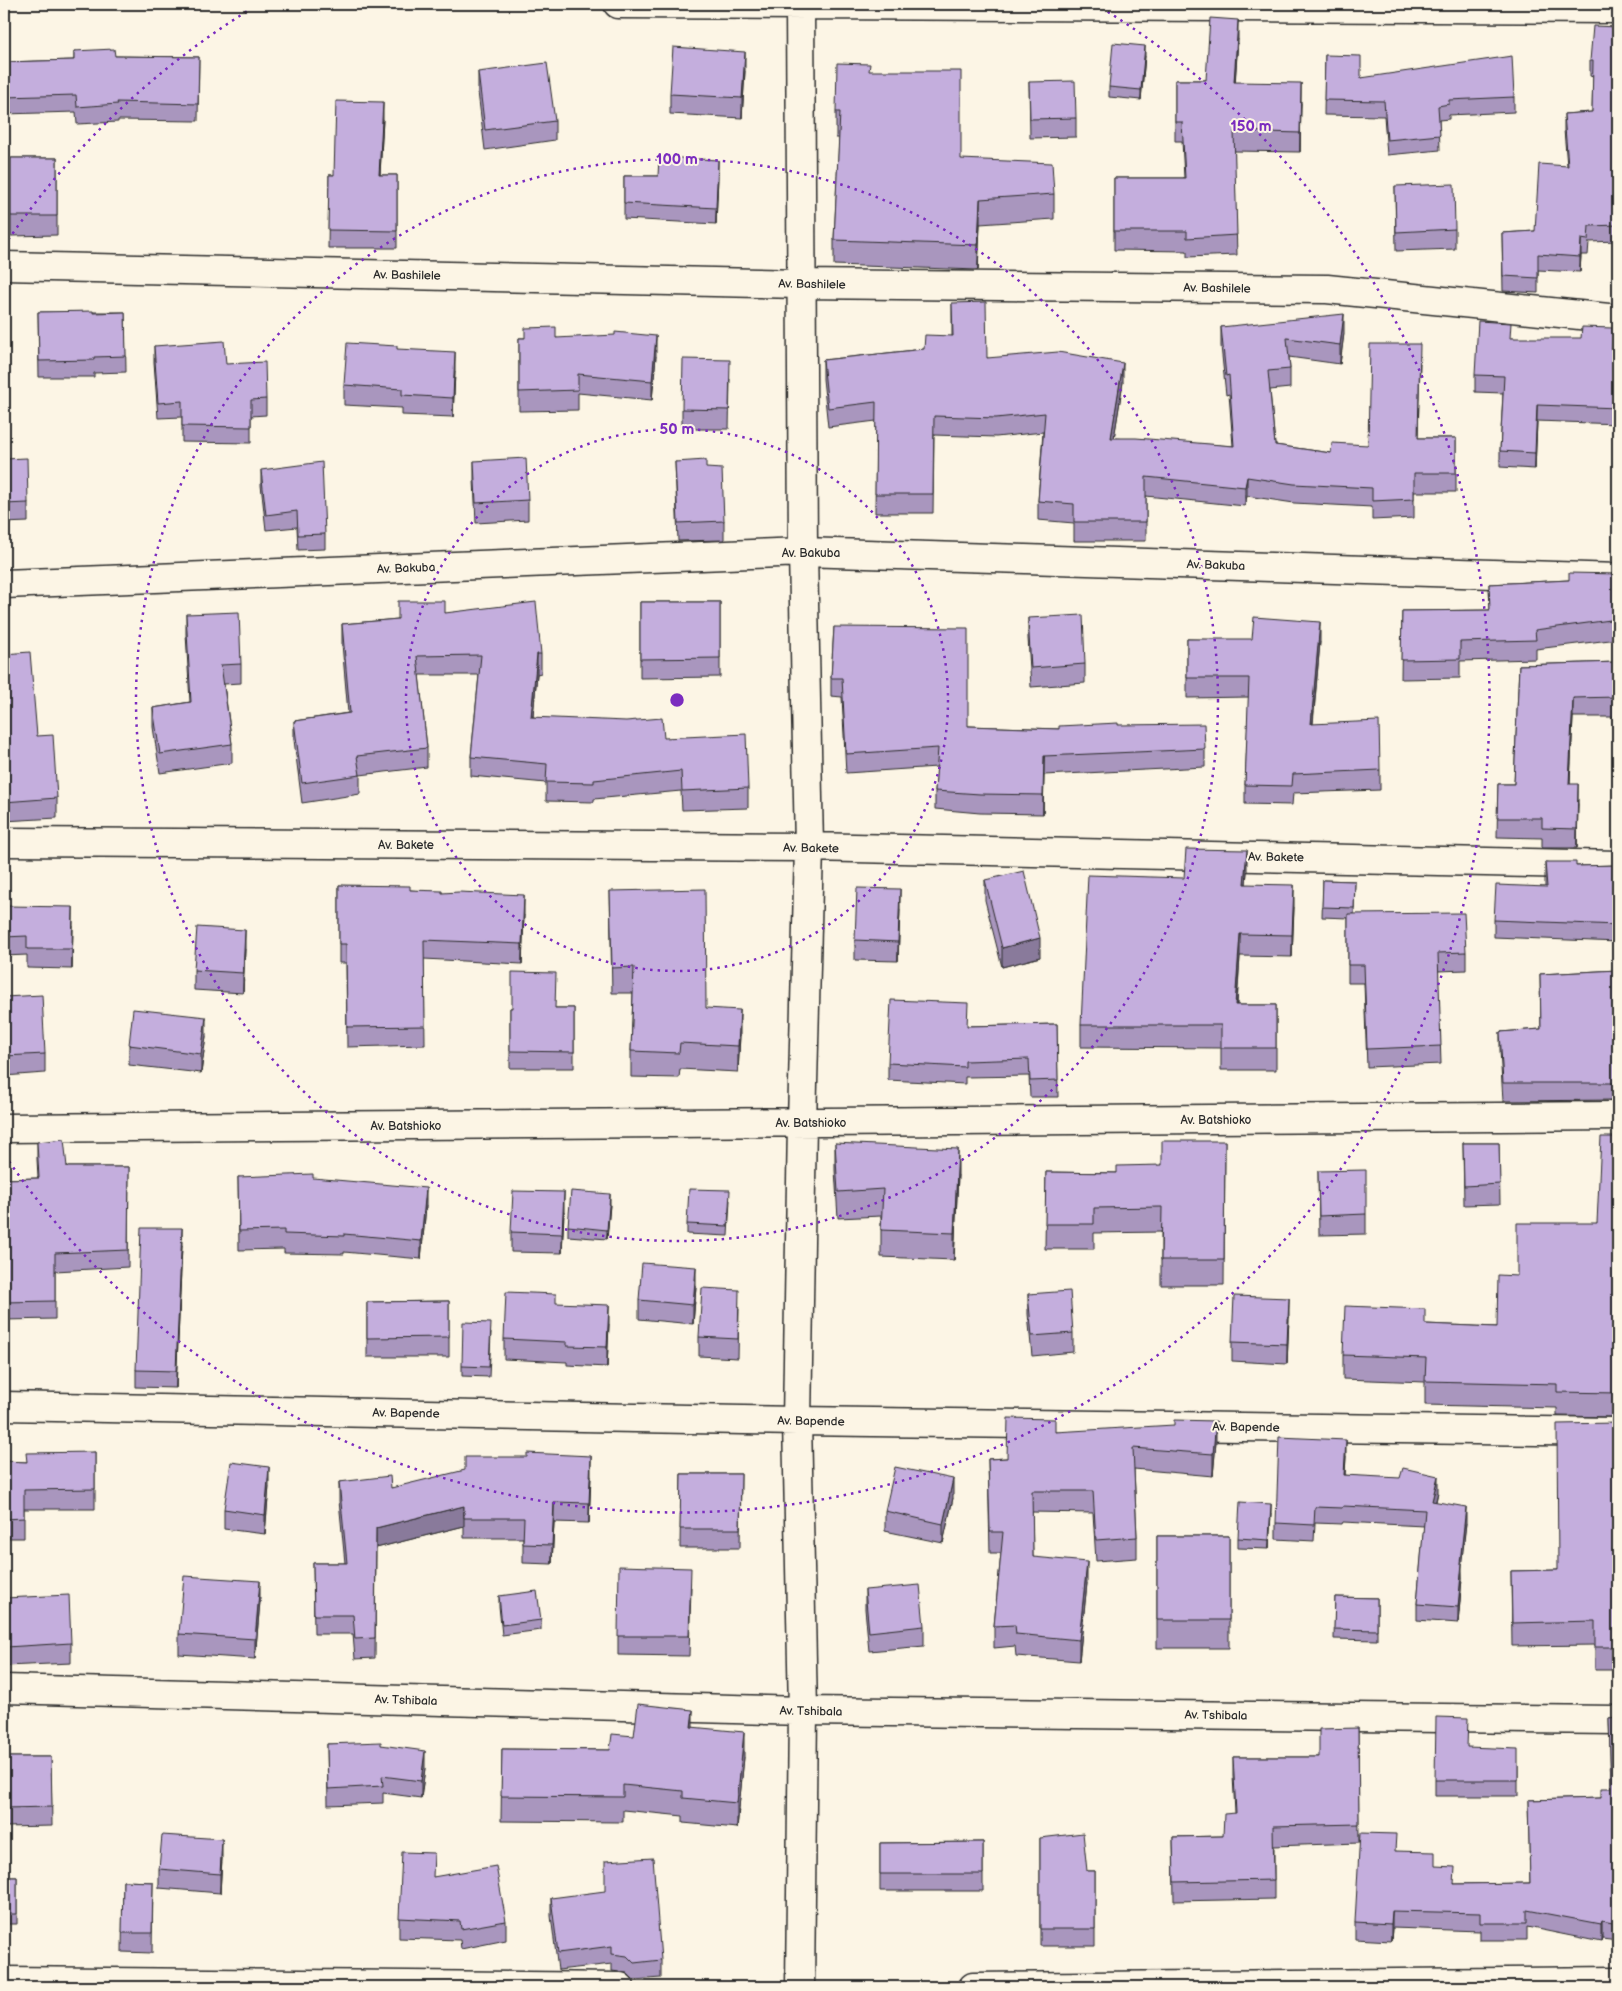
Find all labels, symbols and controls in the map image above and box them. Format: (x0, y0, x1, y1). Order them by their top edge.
text: 150 m (1230, 117, 1272, 136)
text: 100 m (656, 150, 698, 169)
street label: Av. Bashilele (373, 267, 441, 284)
street label: Av. Bashilele (778, 276, 846, 293)
street label: Av. Bashilele (1183, 280, 1251, 297)
text: 50 m (660, 420, 695, 439)
street label: Av. Bakuba (782, 546, 840, 561)
street label: Av. Bakuba (1186, 557, 1246, 574)
street label: Av. Bakuba (376, 560, 436, 577)
centre of rings (668, 691, 686, 709)
street label: Av. Bakete (378, 838, 434, 853)
street label: Av. Bakete (783, 841, 839, 856)
street label: Av. Bakete (1248, 850, 1304, 865)
street label: Av. Batshioko (1181, 1113, 1252, 1128)
street label: Av. Batshioko (776, 1116, 847, 1131)
street label: Av. Batshioko (371, 1119, 442, 1134)
street label: Av. Bapende (372, 1405, 440, 1422)
street label: Av. Bapende (777, 1413, 845, 1430)
street label: Av. Bapende (1212, 1419, 1280, 1436)
street label: Av. Tshibala (374, 1692, 438, 1709)
street label: Av. Tshibala (780, 1703, 843, 1720)
street label: Av. Tshibala (1185, 1707, 1248, 1724)

